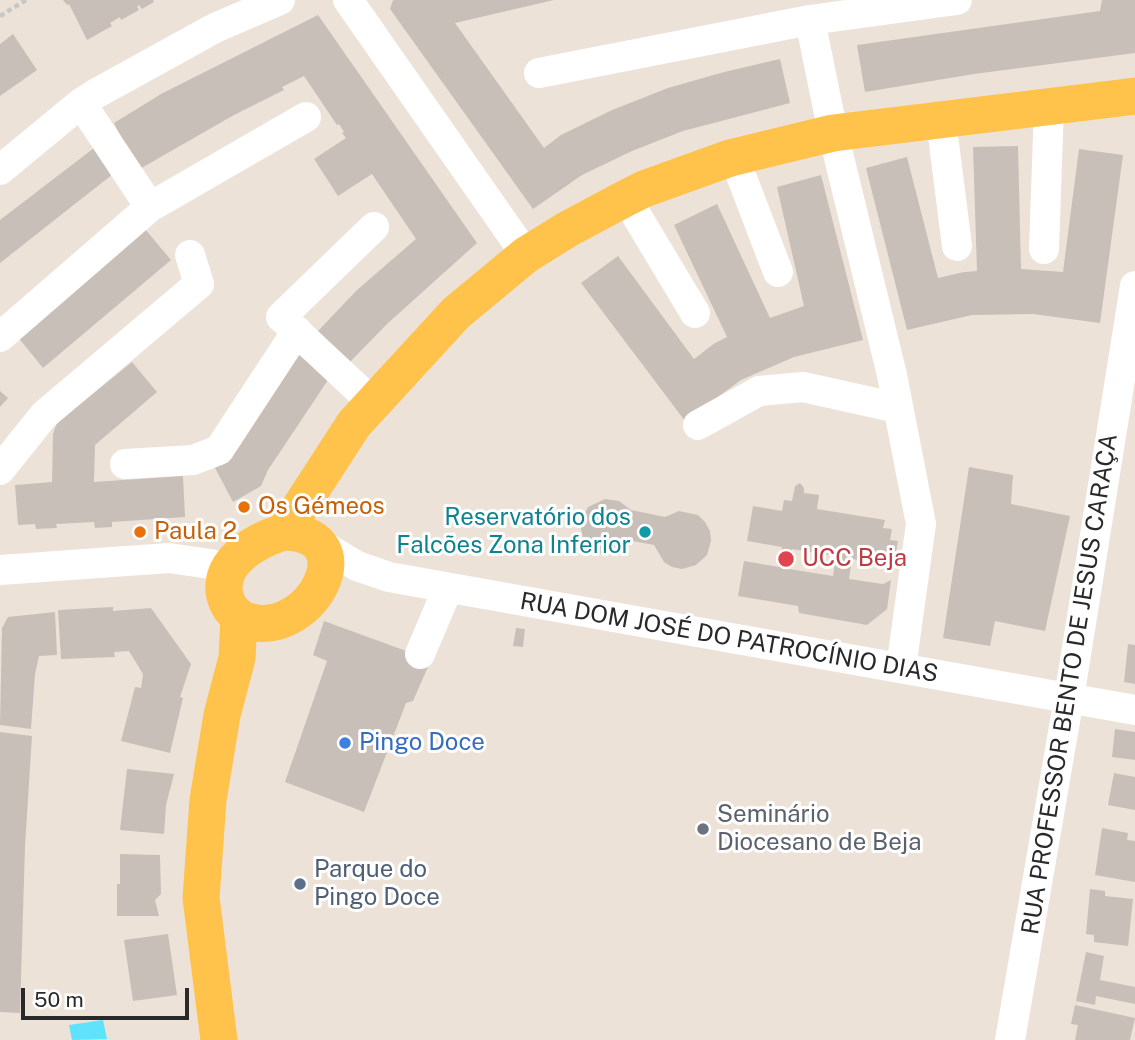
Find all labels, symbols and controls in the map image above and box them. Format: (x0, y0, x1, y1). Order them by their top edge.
street label: RUA PROFESSOR BENTO DE JESUS CARAÇA (1016, 431, 1124, 937)
place label: Os Gémeos (258, 493, 385, 521)
marker: Os Gémeos (236, 499, 252, 515)
place label: Reservatório dos Falcões Zona Inferior (396, 504, 631, 560)
place label: Paula 2 (154, 518, 237, 546)
marker: Paula 2 (132, 524, 148, 540)
marker: Reservatório dos Falcões Zona Inferior (637, 524, 653, 540)
place label: UCC Beja (802, 545, 907, 573)
marker: UCC Beja (776, 549, 796, 569)
street label: RUA DOM JOSÉ DO PATROCÍNIO DIAS (518, 587, 940, 689)
place label: Pingo Doce (359, 729, 485, 757)
marker: Pingo Doce (337, 735, 353, 751)
place label: Seminário Diocesano de Beja (717, 801, 921, 857)
marker: Seminário Diocesano de Beja (695, 821, 711, 837)
place label: Parque do Pingo Doce (314, 856, 440, 912)
marker: Parque do Pingo Doce (292, 876, 308, 892)
scale bar (24, 974, 192, 1018)
text: 50 m (34, 987, 84, 1012)

